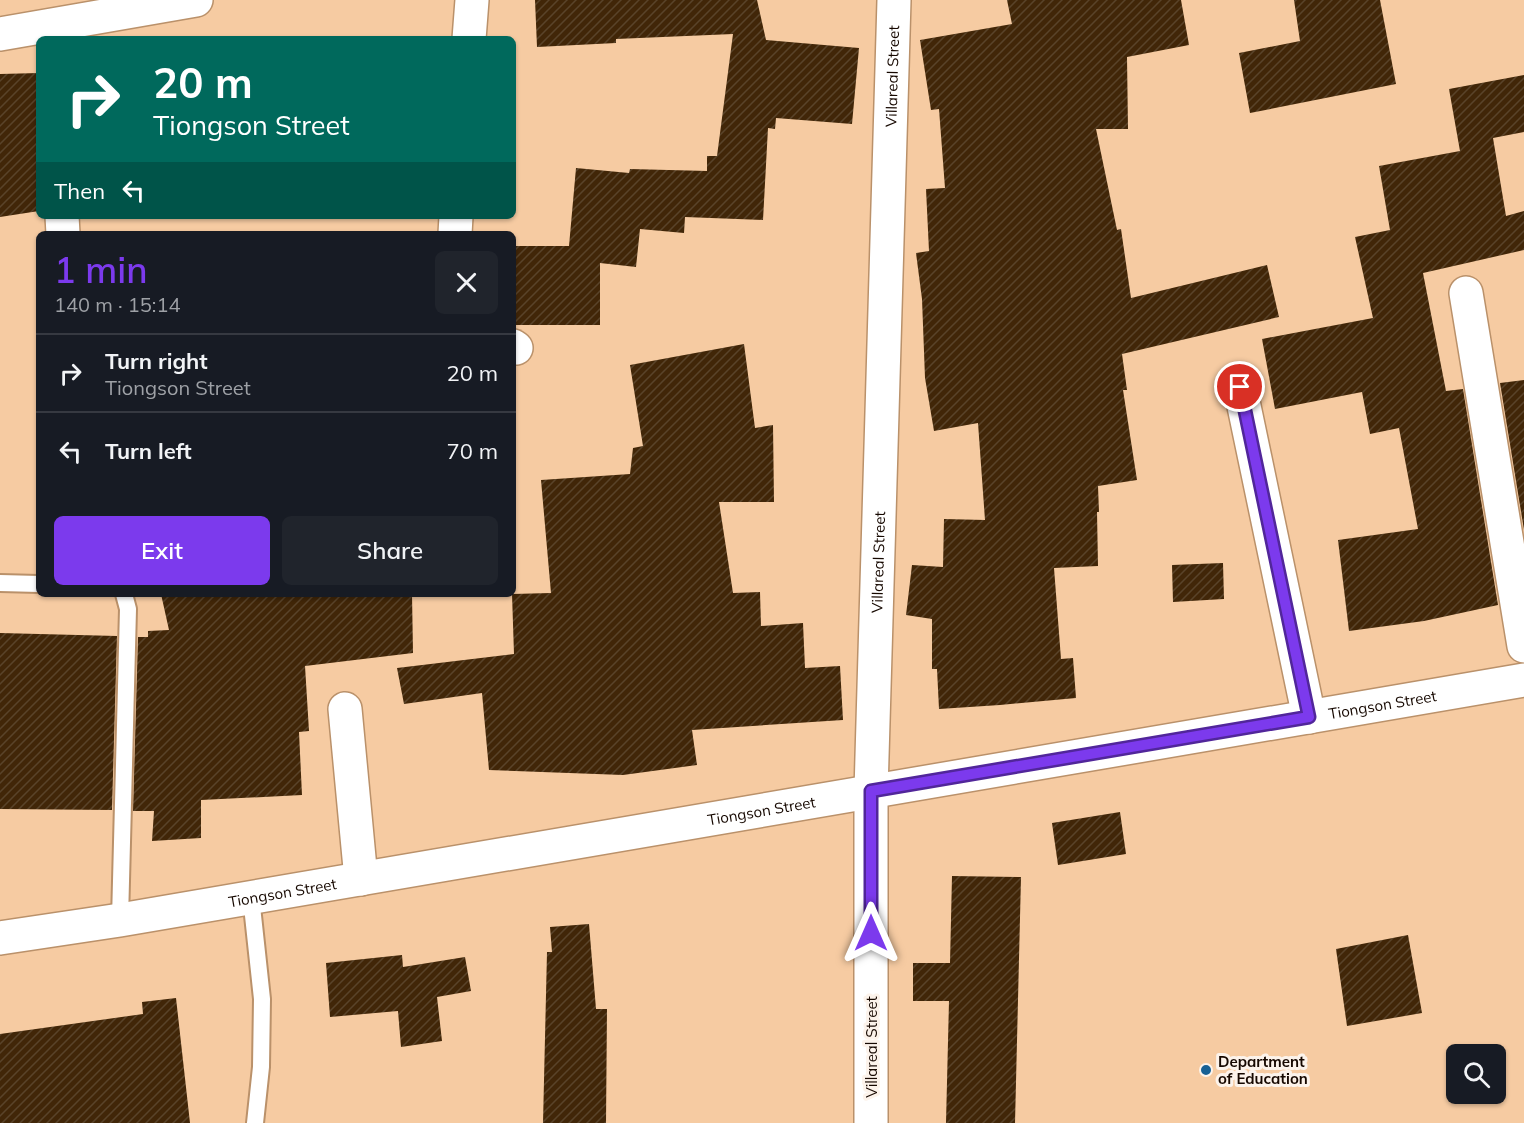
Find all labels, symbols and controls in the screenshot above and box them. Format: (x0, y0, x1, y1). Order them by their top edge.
street label: Villareal Street (881, 25, 903, 127)
text: 20 m (153, 56, 253, 109)
icon: right (54, 60, 132, 138)
text: Tiongson Street (153, 108, 350, 142)
icon: left (117, 174, 150, 207)
text: Then (54, 177, 105, 205)
text: 1 min (54, 247, 148, 292)
button: close (435, 251, 498, 314)
text: 140 m · 15:14 (54, 292, 180, 317)
text: Turn right (105, 347, 208, 375)
icon: right (54, 357, 87, 390)
text: 20 m (447, 359, 498, 387)
pin (1214, 361, 1265, 412)
icon: arrive (1223, 370, 1256, 403)
text: Tiongson Street (105, 375, 251, 400)
icon: left (54, 435, 87, 468)
text: Turn left (105, 437, 192, 465)
text: 70 m (447, 437, 498, 465)
street label: Villareal Street (867, 511, 889, 613)
button: Exit (54, 516, 270, 585)
button: Share (282, 516, 498, 585)
street label: Tiongson Street (1327, 686, 1438, 723)
street label: Tiongson Street (706, 792, 817, 829)
street label: Tiongson Street (227, 874, 338, 911)
position arrow (839, 901, 903, 965)
street label: Villareal Street (862, 996, 881, 1098)
map controls (1446, 1044, 1506, 1104)
button: search (1446, 1044, 1506, 1104)
place label: Department of Education (1218, 1052, 1308, 1088)
marker: Department of Education (1199, 1063, 1213, 1077)

